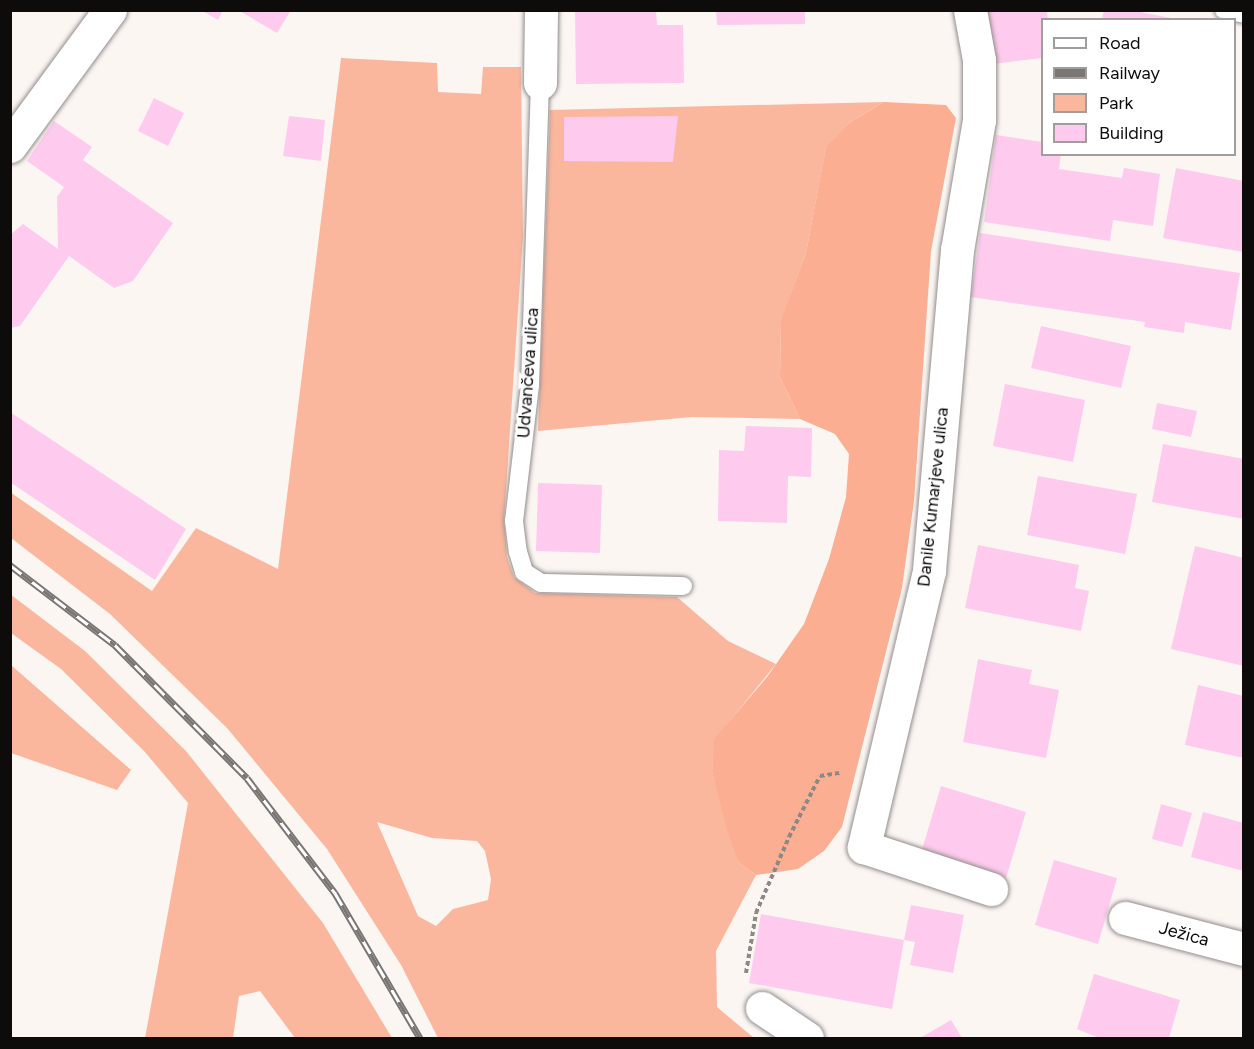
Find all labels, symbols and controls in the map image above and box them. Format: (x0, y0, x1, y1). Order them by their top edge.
legend (1041, 18, 1236, 156)
text: Road (1099, 32, 1140, 54)
text: Railway (1099, 62, 1160, 84)
text: Park (1099, 92, 1133, 114)
text: Building (1099, 122, 1164, 144)
street label: Udvančeva ulica (513, 307, 543, 439)
street label: Danile Kumarjeve ulica (913, 406, 953, 588)
street label: Ježica (1157, 917, 1211, 951)

